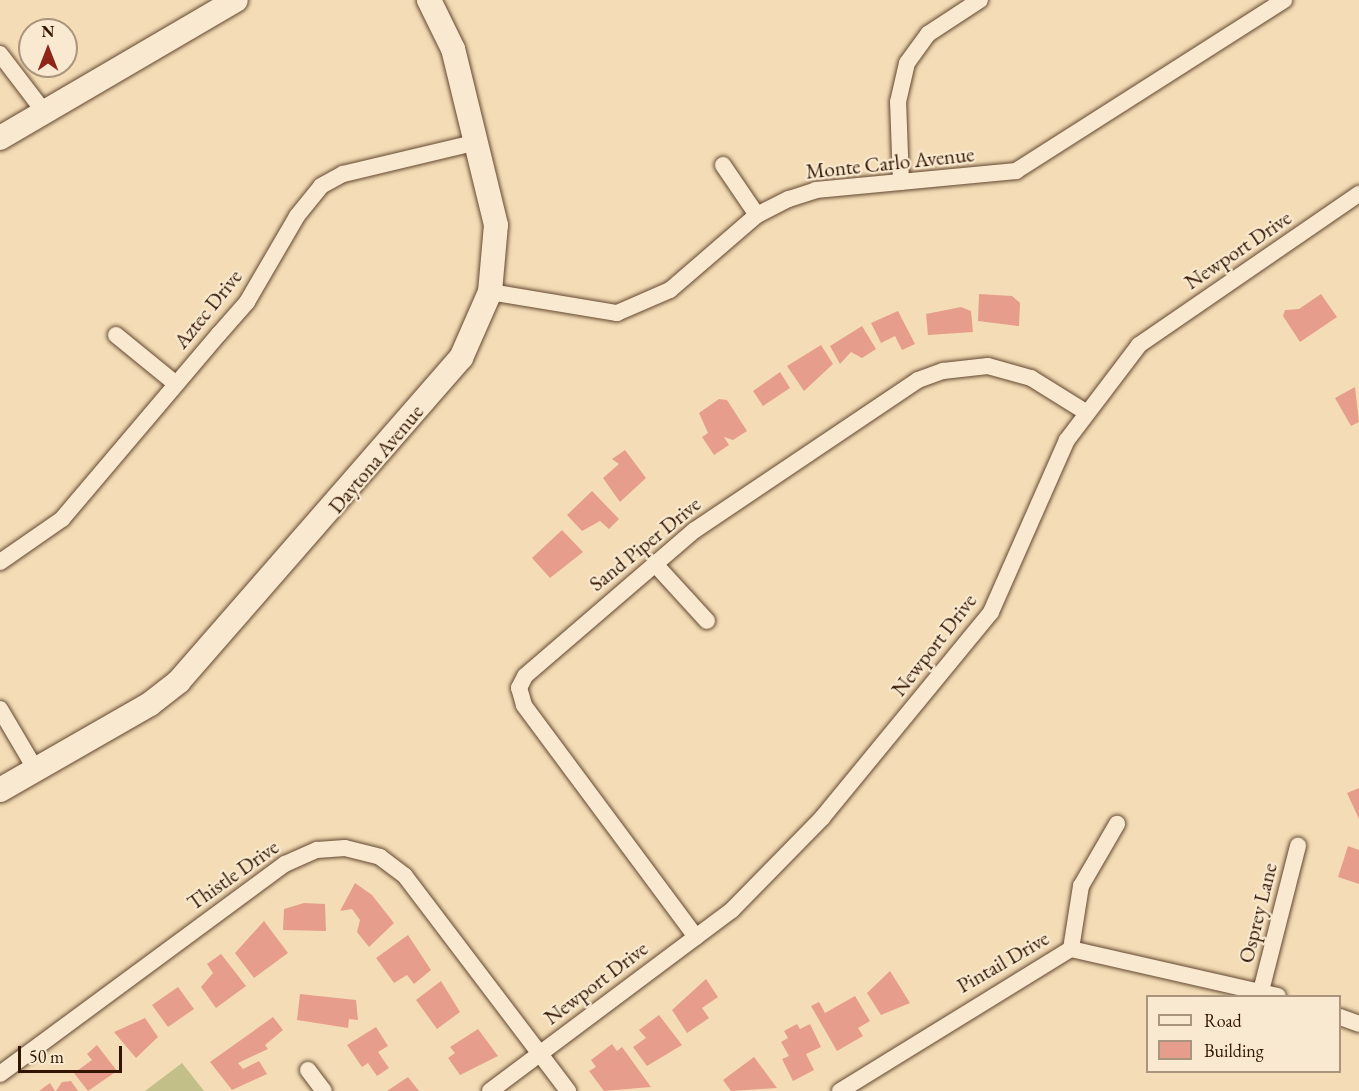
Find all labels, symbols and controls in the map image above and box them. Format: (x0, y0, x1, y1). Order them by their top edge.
north arrow (18, 18, 78, 78)
text: N (42, 21, 54, 42)
street label: Monte Carlo Avenue (805, 142, 975, 184)
street label: Newport Drive (1180, 205, 1296, 295)
street label: Aztec Drive (169, 264, 247, 354)
street label: Daytona Avenue (323, 400, 429, 518)
street label: Sand Piper Drive (584, 491, 706, 597)
street label: Newport Drive (886, 589, 982, 701)
street label: Thistle Drive (182, 834, 284, 916)
street label: Osprey Lane (1233, 860, 1283, 966)
street label: Pintail Drive (953, 926, 1053, 998)
street label: Newport Drive (539, 936, 653, 1030)
legend (1146, 995, 1341, 1073)
text: Road (1204, 1009, 1242, 1032)
scale bar (21, 1034, 124, 1072)
text: Building (1204, 1039, 1264, 1062)
text: 50 m (29, 1045, 64, 1068)

